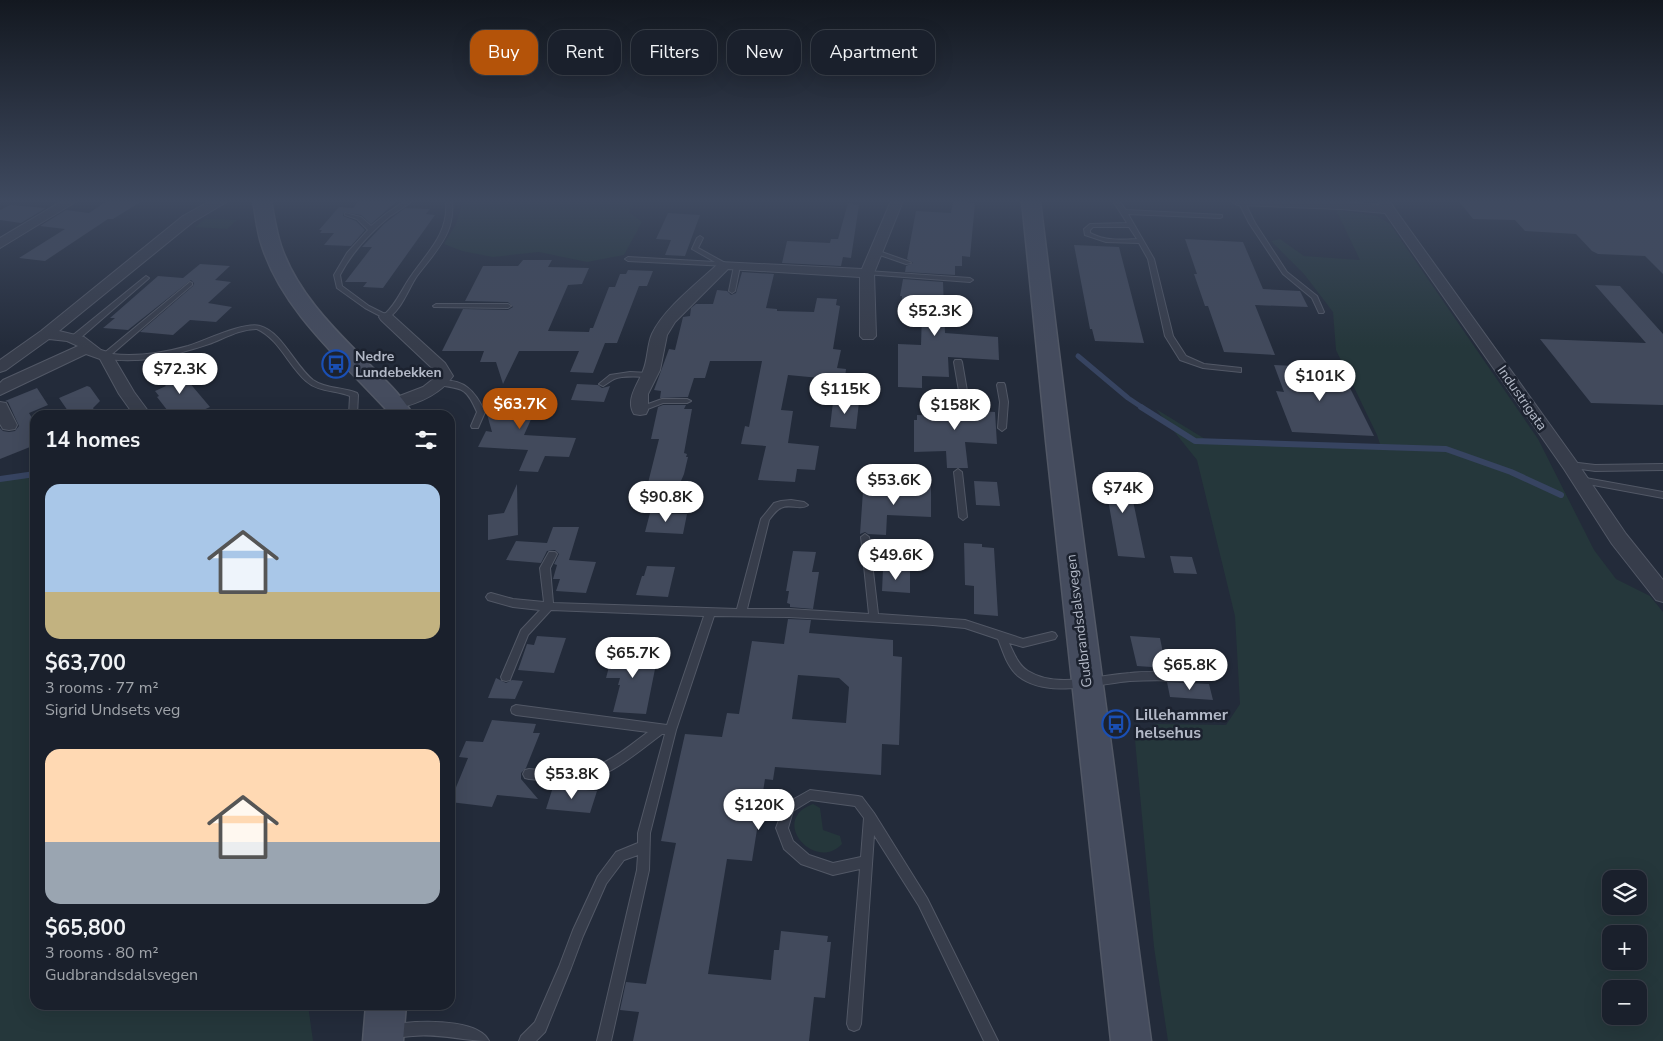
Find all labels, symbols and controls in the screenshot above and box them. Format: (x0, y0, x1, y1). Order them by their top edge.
chip: Buy (470, 30, 538, 75)
chip: Rent (548, 30, 621, 75)
chip: Filters (631, 30, 717, 75)
chip: New (727, 30, 801, 75)
chip: Apartment (811, 30, 935, 75)
pin: $52.3K (894, 294, 976, 337)
text: $52.3K (909, 300, 962, 322)
place label: Nedre Lundebekken (355, 347, 442, 382)
bus stop icon: Nedre Lundebekken (321, 349, 351, 379)
pin: $72.3K (139, 352, 221, 395)
text: $72.3K (154, 358, 207, 380)
pin: $101K (1285, 360, 1355, 402)
street label: Industrigata (1493, 362, 1551, 434)
text: $101K (1295, 365, 1345, 387)
pin: $115K (810, 372, 880, 415)
text: $115K (820, 378, 870, 400)
pin: $63.7K (479, 388, 561, 430)
pin: $158K (920, 388, 990, 431)
text: $63.7K (494, 393, 547, 415)
text: $158K (930, 394, 980, 416)
text: 14 homes (45, 426, 140, 454)
icon: filters (412, 426, 440, 454)
pin: $53.6K (853, 464, 935, 506)
text: $53.6K (868, 469, 921, 491)
pin: $74K (1093, 472, 1153, 514)
text: $74K (1103, 477, 1143, 499)
pin: $90.8K (625, 480, 707, 523)
text: $90.8K (640, 486, 693, 508)
icon: home (198, 517, 288, 607)
pin: $49.6K (855, 538, 937, 581)
text: $49.6K (870, 544, 923, 566)
street label: Gudbrandsdalsvegen (1061, 553, 1097, 689)
pin: $65.7K (592, 636, 674, 679)
text: $65.7K (607, 642, 660, 664)
pin: $65.8K (1149, 648, 1231, 691)
text: $63,700 (45, 649, 126, 677)
text: $65.8K (1164, 654, 1217, 676)
text: 3 rooms · 77 m² (45, 677, 158, 699)
text: Sigrid Undsets veg (45, 699, 181, 721)
place label: Lillehammer helsehus (1135, 704, 1229, 744)
bus stop icon: Lillehammer helsehus (1101, 709, 1131, 739)
pin: $53.8K (531, 758, 613, 800)
text: $53.8K (546, 763, 599, 785)
icon: home (198, 782, 288, 872)
pin: $120K (724, 788, 794, 831)
text: $120K (734, 794, 784, 816)
map controls (1602, 870, 1647, 1025)
button: layers (1602, 870, 1647, 915)
text: $65,800 (45, 914, 126, 942)
button: + (1602, 925, 1647, 970)
text: 3 rooms · 80 m² (45, 942, 158, 964)
text: Gudbrandsdalsvegen (45, 964, 198, 986)
button: − (1602, 980, 1647, 1025)

